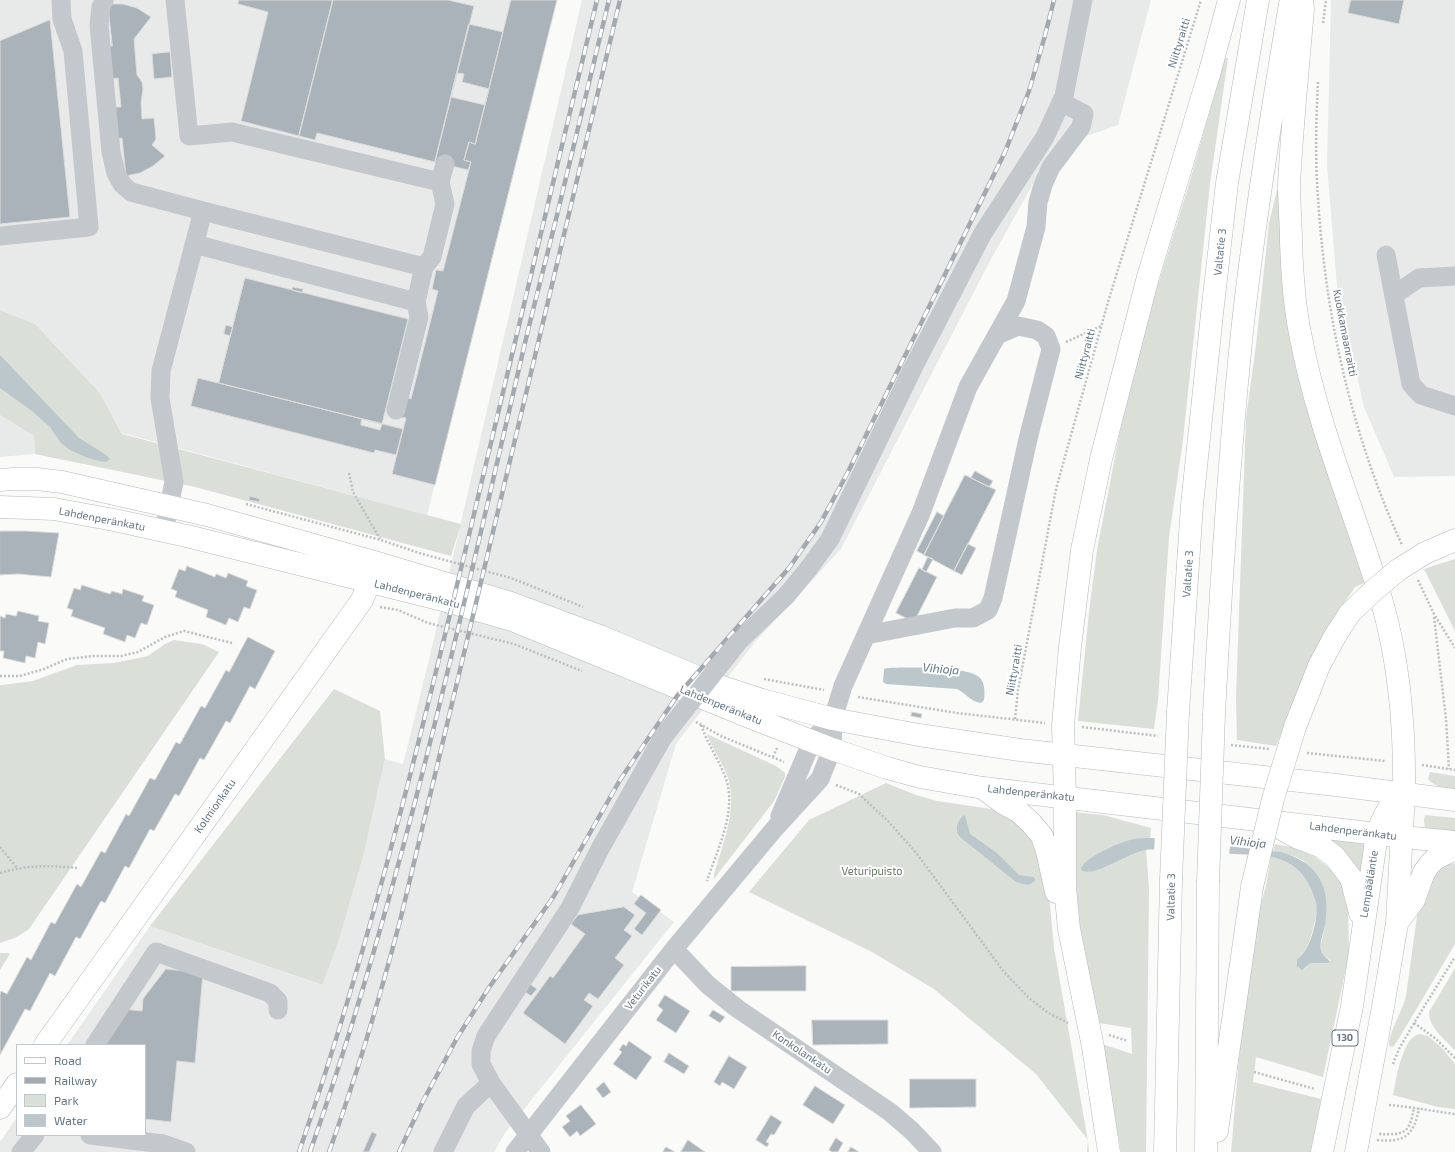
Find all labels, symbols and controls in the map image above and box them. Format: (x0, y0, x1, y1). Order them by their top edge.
street label: Niittyraitti (1165, 16, 1193, 70)
street label: Valtatie 3 (1211, 228, 1229, 276)
street label: Kuokkamaanraitti (1330, 288, 1360, 378)
street label: Niittyraitti (1072, 327, 1098, 381)
street label: Lahdenperänkatu (58, 504, 146, 534)
street label: Valtatie 3 (1180, 550, 1196, 598)
street label: Lahdenperänkatu (373, 577, 461, 611)
street label: Niittyraitti (1003, 643, 1025, 697)
water label: Vihioja (922, 660, 960, 678)
street label: Lahdenperänkatu (678, 682, 764, 728)
street label: Kolmionkatu (192, 776, 238, 836)
street label: Lahdenperänkatu (987, 782, 1075, 804)
street label: Lahdenperänkatu (1309, 819, 1397, 843)
water label: Vihioja (1229, 833, 1267, 851)
street label: Lempääläntie (1357, 849, 1381, 919)
park label: Veturipuisto (841, 864, 903, 878)
street label: Valtatie 3 (1164, 873, 1178, 921)
street label: Veturikatu (622, 963, 664, 1013)
street label: Konkolankatu (770, 1027, 834, 1077)
road number: 130 (1332, 1030, 1358, 1046)
legend (16, 1044, 146, 1136)
text: Road (54, 1053, 82, 1067)
text: Railway (54, 1073, 97, 1087)
text: Park (54, 1093, 79, 1107)
text: Water (54, 1113, 88, 1127)

